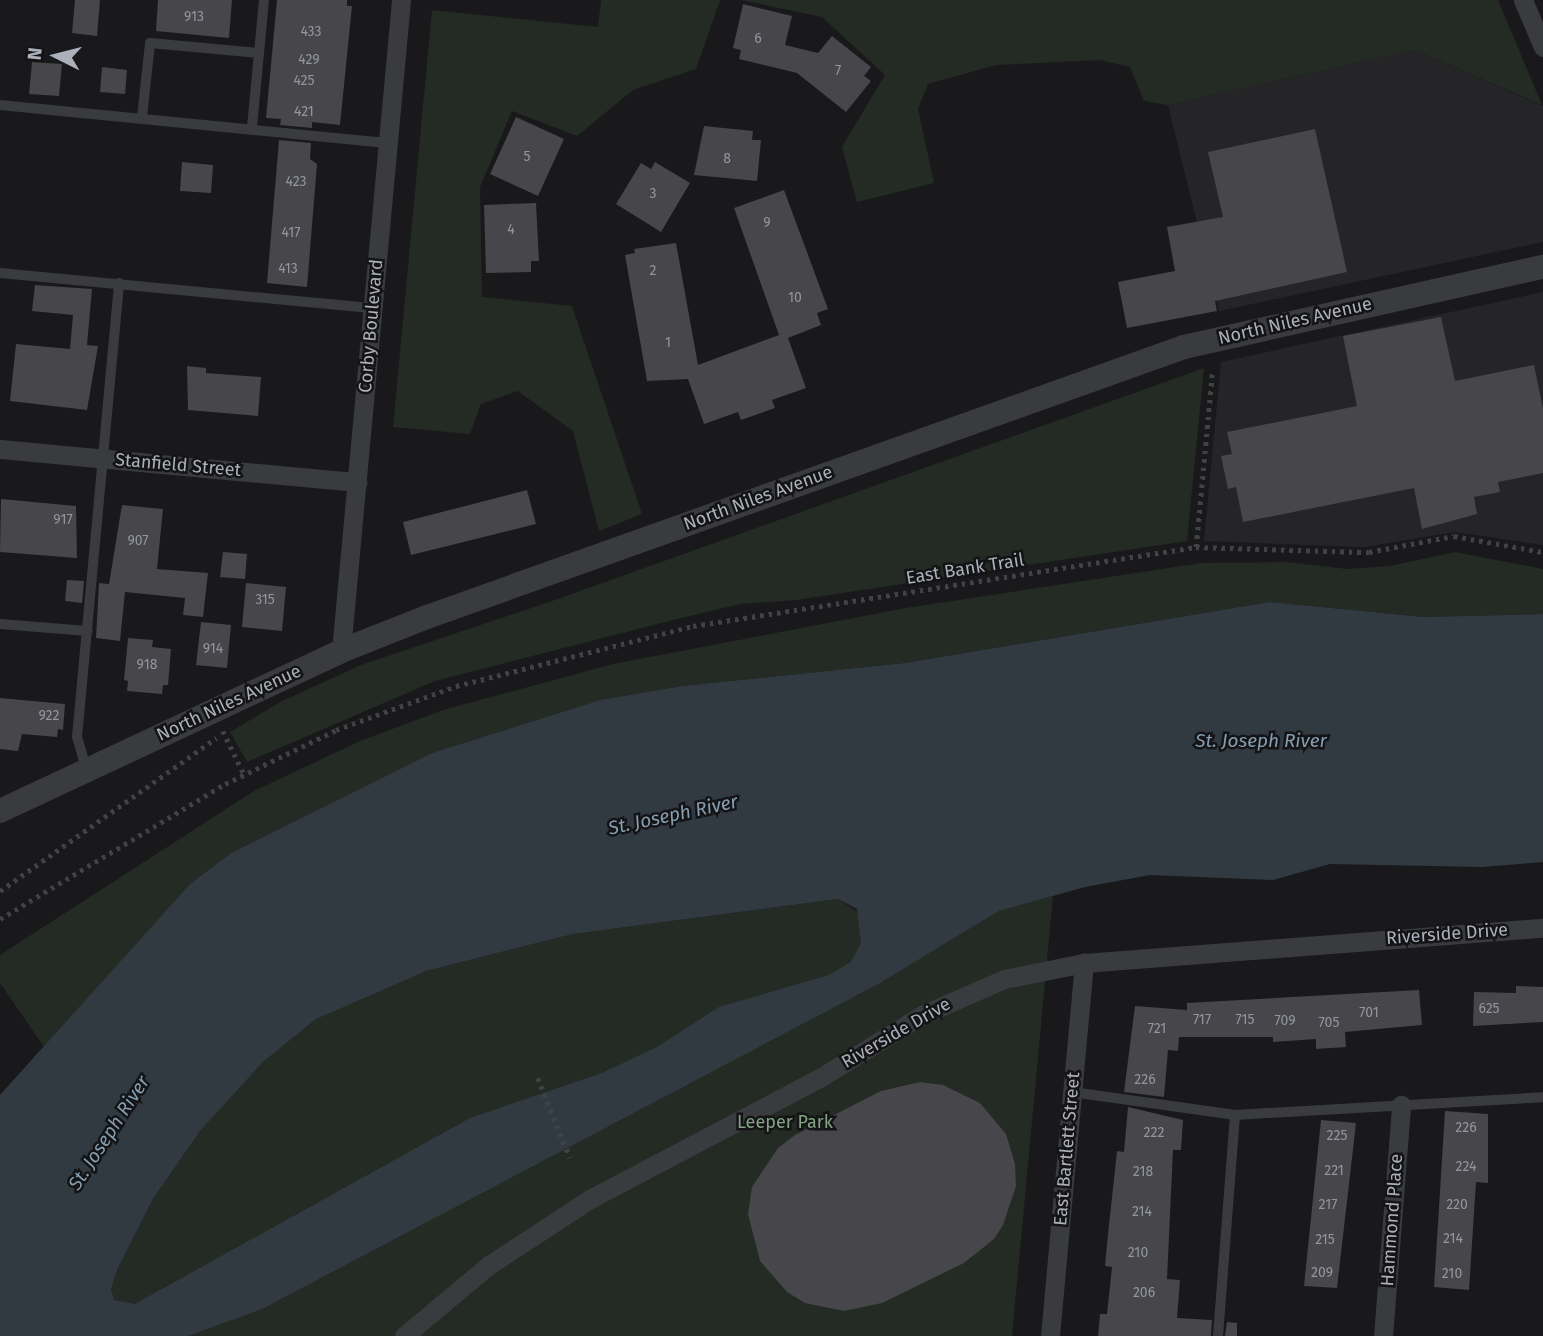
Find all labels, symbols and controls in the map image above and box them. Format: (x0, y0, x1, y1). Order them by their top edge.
house number: 913 (184, 9, 204, 25)
north arrow (21, 21, 91, 91)
house number: 433 (300, 24, 322, 40)
house number: 6 (754, 31, 762, 47)
text: N (23, 46, 47, 61)
house number: 429 (298, 52, 320, 68)
house number: 7 (835, 63, 841, 79)
house number: 425 (293, 73, 315, 89)
house number: 421 (294, 104, 314, 120)
house number: 5 (523, 149, 531, 165)
house number: 8 (723, 151, 731, 167)
house number: 423 (285, 174, 307, 190)
house number: 3 (650, 186, 656, 202)
house number: 9 (763, 215, 771, 231)
house number: 4 (507, 222, 515, 238)
house number: 417 (282, 225, 300, 241)
street label: Corby Boulevard (354, 258, 388, 394)
house number: 413 (278, 261, 298, 277)
house number: 2 (650, 263, 656, 279)
house number: 10 (788, 290, 802, 306)
street label: North Niles Avenue (1216, 293, 1374, 349)
house number: 1 (665, 335, 671, 351)
street label: Stanfield Street (114, 449, 242, 481)
street label: North Niles Avenue (681, 461, 835, 535)
house number: 917 (53, 512, 73, 528)
house number: 907 (127, 533, 149, 549)
street label: East Bank Trail (904, 549, 1026, 589)
house number: 315 (255, 592, 275, 608)
house number: 914 (203, 641, 223, 657)
house number: 918 (137, 657, 157, 673)
street label: North Niles Avenue (153, 660, 305, 746)
house number: 922 (39, 708, 59, 724)
water label: St. Joseph River (1195, 730, 1327, 752)
water label: St. Joseph River (606, 790, 740, 840)
street label: Riverside Drive (1385, 919, 1509, 949)
street label: Riverside Drive (838, 993, 954, 1073)
house number: 625 (1478, 1001, 1500, 1017)
house number: 701 (1359, 1005, 1379, 1021)
house number: 717 (1193, 1012, 1211, 1028)
house number: 715 (1235, 1012, 1255, 1028)
house number: 709 (1274, 1013, 1296, 1029)
house number: 705 (1319, 1015, 1339, 1031)
house number: 721 (1148, 1021, 1166, 1037)
street label: East Bartlett Street (1050, 1071, 1084, 1227)
water label: St. Joseph River (64, 1072, 154, 1194)
house number: 226 (1134, 1072, 1156, 1088)
park label: Leeper Park (737, 1111, 833, 1133)
house number: 226 (1455, 1120, 1477, 1136)
house number: 222 (1144, 1125, 1164, 1141)
house number: 225 (1327, 1128, 1347, 1144)
street label: Hammond Place (1377, 1153, 1407, 1287)
house number: 224 (1456, 1159, 1476, 1175)
house number: 221 (1324, 1163, 1344, 1179)
house number: 218 (1133, 1164, 1153, 1180)
house number: 217 (1319, 1197, 1337, 1213)
house number: 220 (1446, 1197, 1468, 1213)
house number: 214 (1132, 1204, 1152, 1220)
house number: 214 (1443, 1231, 1463, 1247)
house number: 215 (1315, 1232, 1335, 1248)
house number: 210 (1128, 1245, 1148, 1261)
house number: 209 (1311, 1265, 1333, 1281)
house number: 210 (1442, 1266, 1462, 1282)
house number: 206 (1133, 1285, 1155, 1301)

